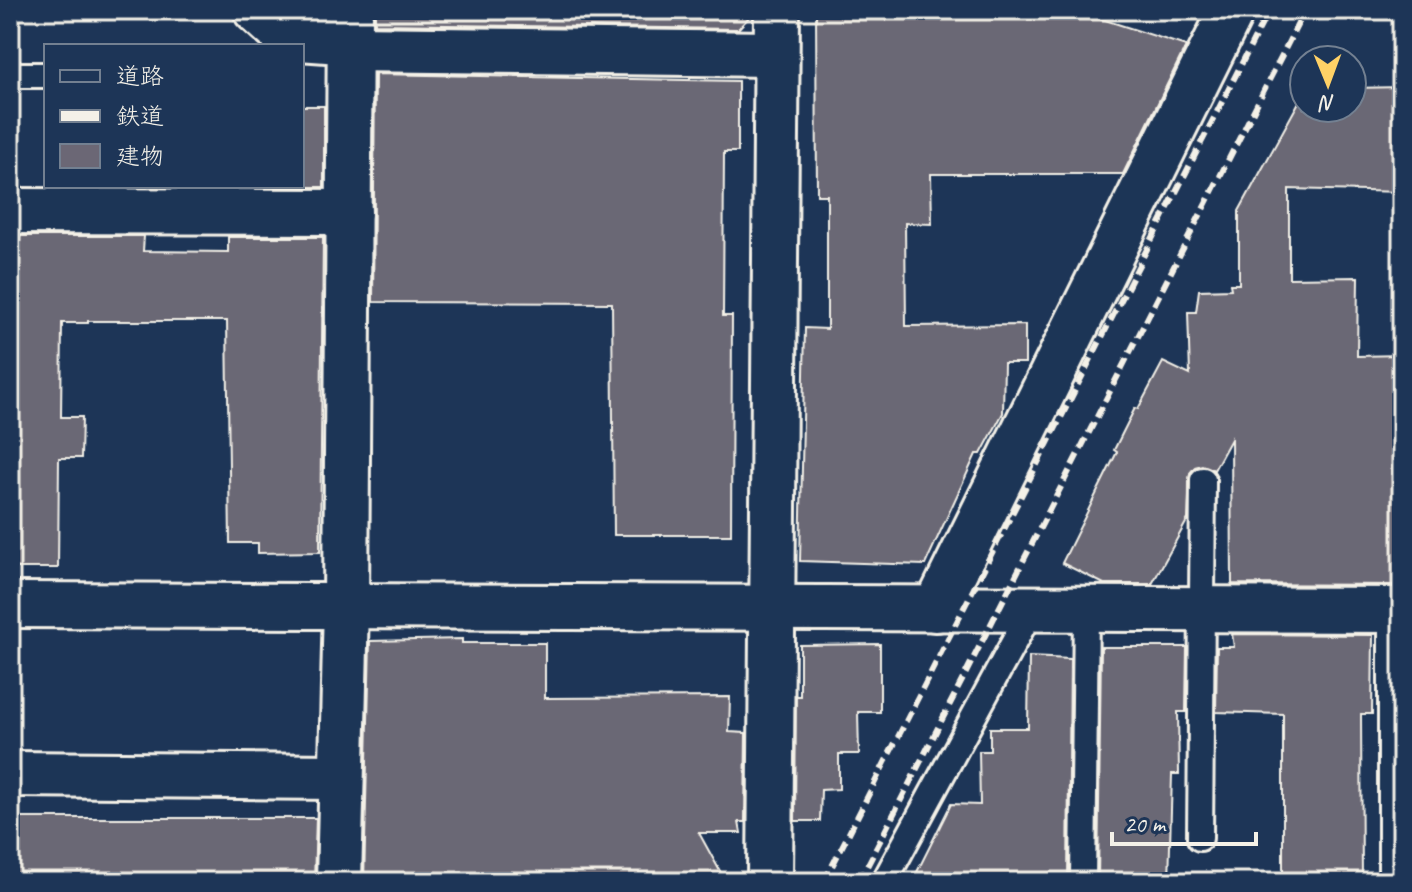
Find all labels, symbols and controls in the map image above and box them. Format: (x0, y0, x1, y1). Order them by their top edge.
legend (44, 44, 304, 188)
north arrow (1288, 44, 1368, 124)
text: 道路 (116, 61, 164, 91)
text: N (1318, 89, 1335, 117)
text: 鉄道 (116, 101, 164, 131)
text: 建物 (116, 141, 164, 171)
scale bar (1112, 796, 1256, 846)
text: 20 m (1124, 809, 1167, 839)

